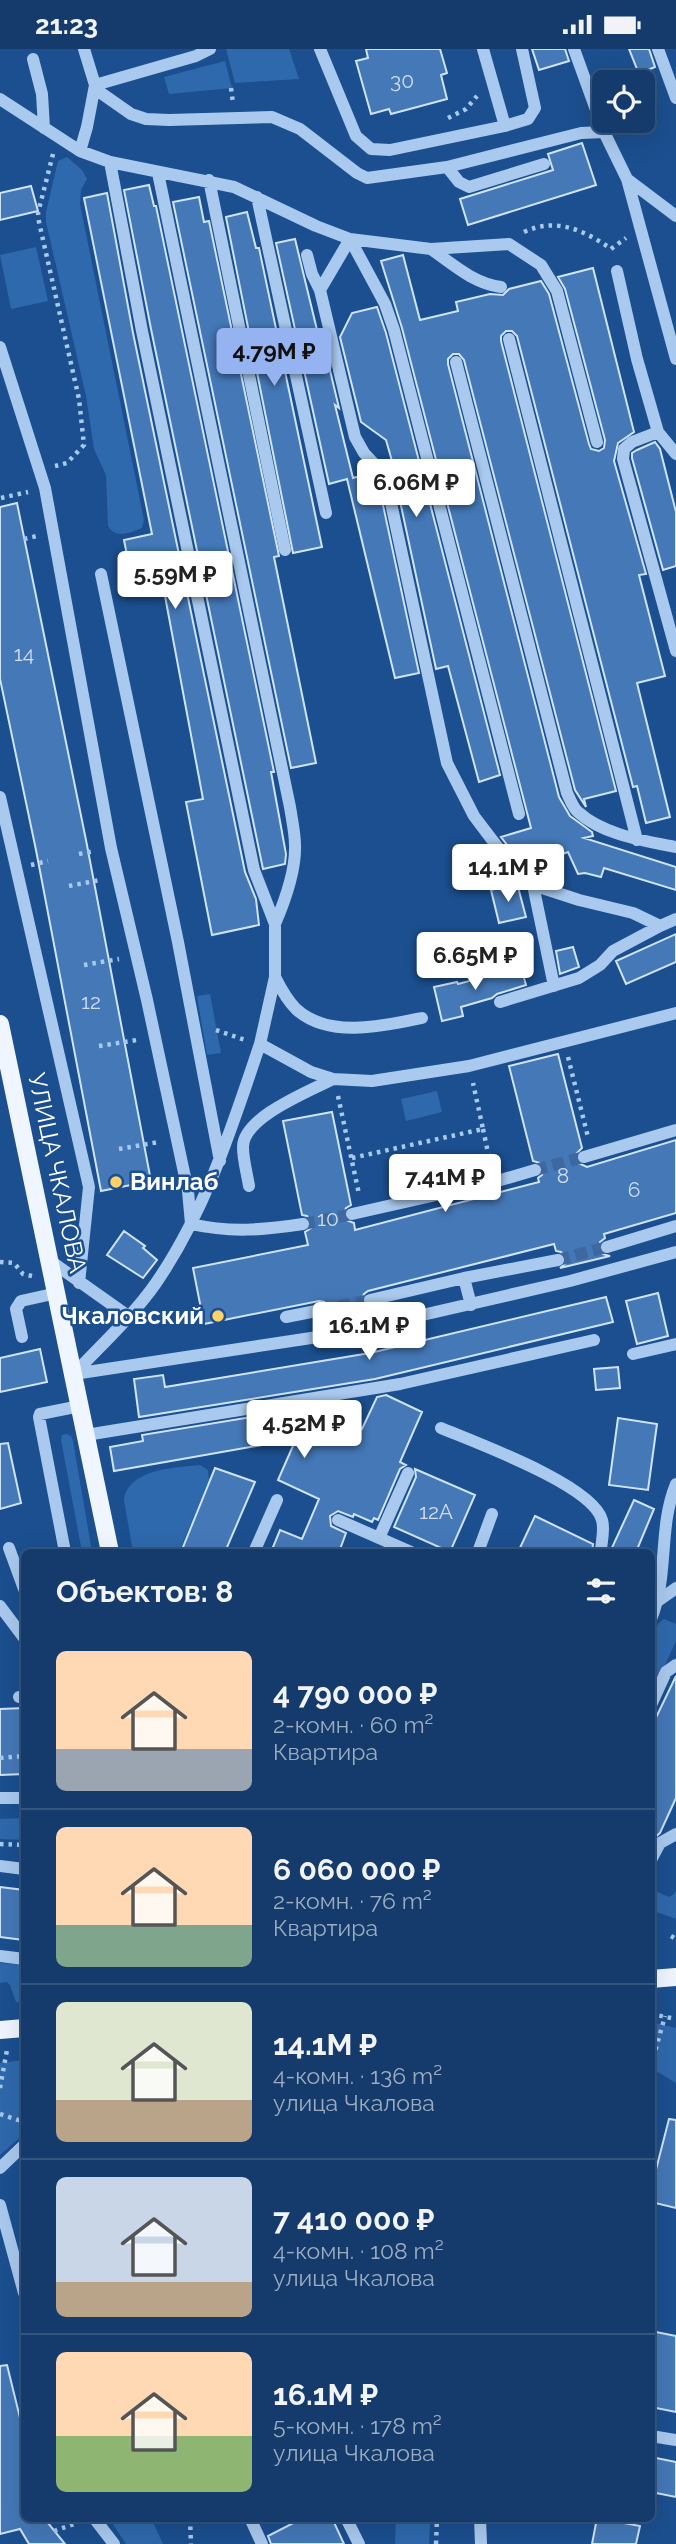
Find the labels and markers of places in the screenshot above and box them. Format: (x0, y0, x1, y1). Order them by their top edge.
pin: 4.79M ₽ (209, 329, 339, 388)
pin: 6.06M ₽ (351, 459, 481, 519)
pin: 5.59M ₽ (110, 552, 240, 611)
pin: 14.1M ₽ (443, 845, 573, 904)
pin: 6.65M ₽ (410, 933, 540, 992)
pin: 7.41M ₽ (380, 1155, 510, 1214)
place label: Винлаб (130, 1167, 219, 1196)
marker: Винлаб (108, 1174, 124, 1190)
place label: Чкаловский (61, 1301, 204, 1330)
pin: 16.1M ₽ (304, 1303, 434, 1362)
marker: Чкаловский (210, 1308, 226, 1324)
pin: 4.52M ₽ (239, 1401, 369, 1460)

